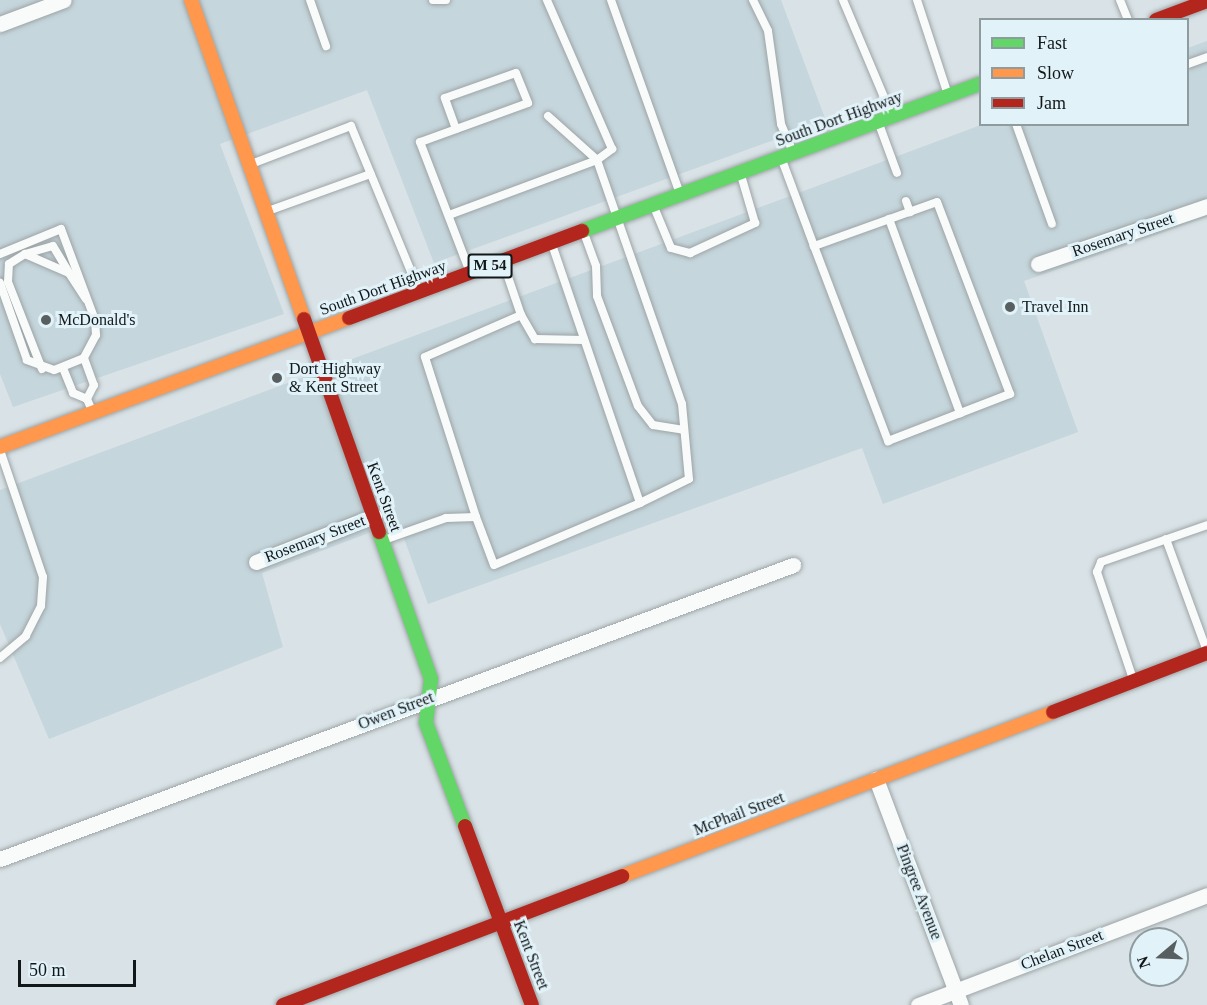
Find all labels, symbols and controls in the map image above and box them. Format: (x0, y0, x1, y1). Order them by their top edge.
legend (979, 18, 1189, 126)
text: Fast (1037, 33, 1067, 53)
text: Slow (1037, 63, 1074, 83)
street label: South Dort Highway (773, 87, 905, 151)
text: Jam (1037, 93, 1066, 113)
street label: Rosemary Street (1070, 209, 1176, 261)
road number: M 54 (468, 254, 512, 278)
street label: South Dort Highway (317, 256, 449, 320)
place label: Travel Inn (1022, 297, 1089, 317)
marker: Travel Inn (1003, 300, 1017, 314)
place label: McDonald's (58, 310, 136, 330)
marker: McDonald's (39, 313, 53, 327)
place label: Dort Highway & Kent Street (289, 359, 381, 397)
marker: Dort Highway & Kent Street (270, 371, 284, 385)
street label: Kent Street (363, 460, 405, 534)
street label: Rosemary Street (262, 511, 368, 567)
street label: Owen Street (355, 688, 437, 734)
street label: McPhail Street (691, 788, 787, 840)
street label: Pingree Avenue (892, 841, 946, 943)
street label: Kent Street (509, 918, 553, 992)
street label: Chelan Street (1018, 926, 1106, 974)
north arrow (1129, 927, 1189, 987)
scale bar (21, 948, 140, 986)
text: N (1133, 954, 1153, 971)
text: 50 m (29, 960, 66, 980)

